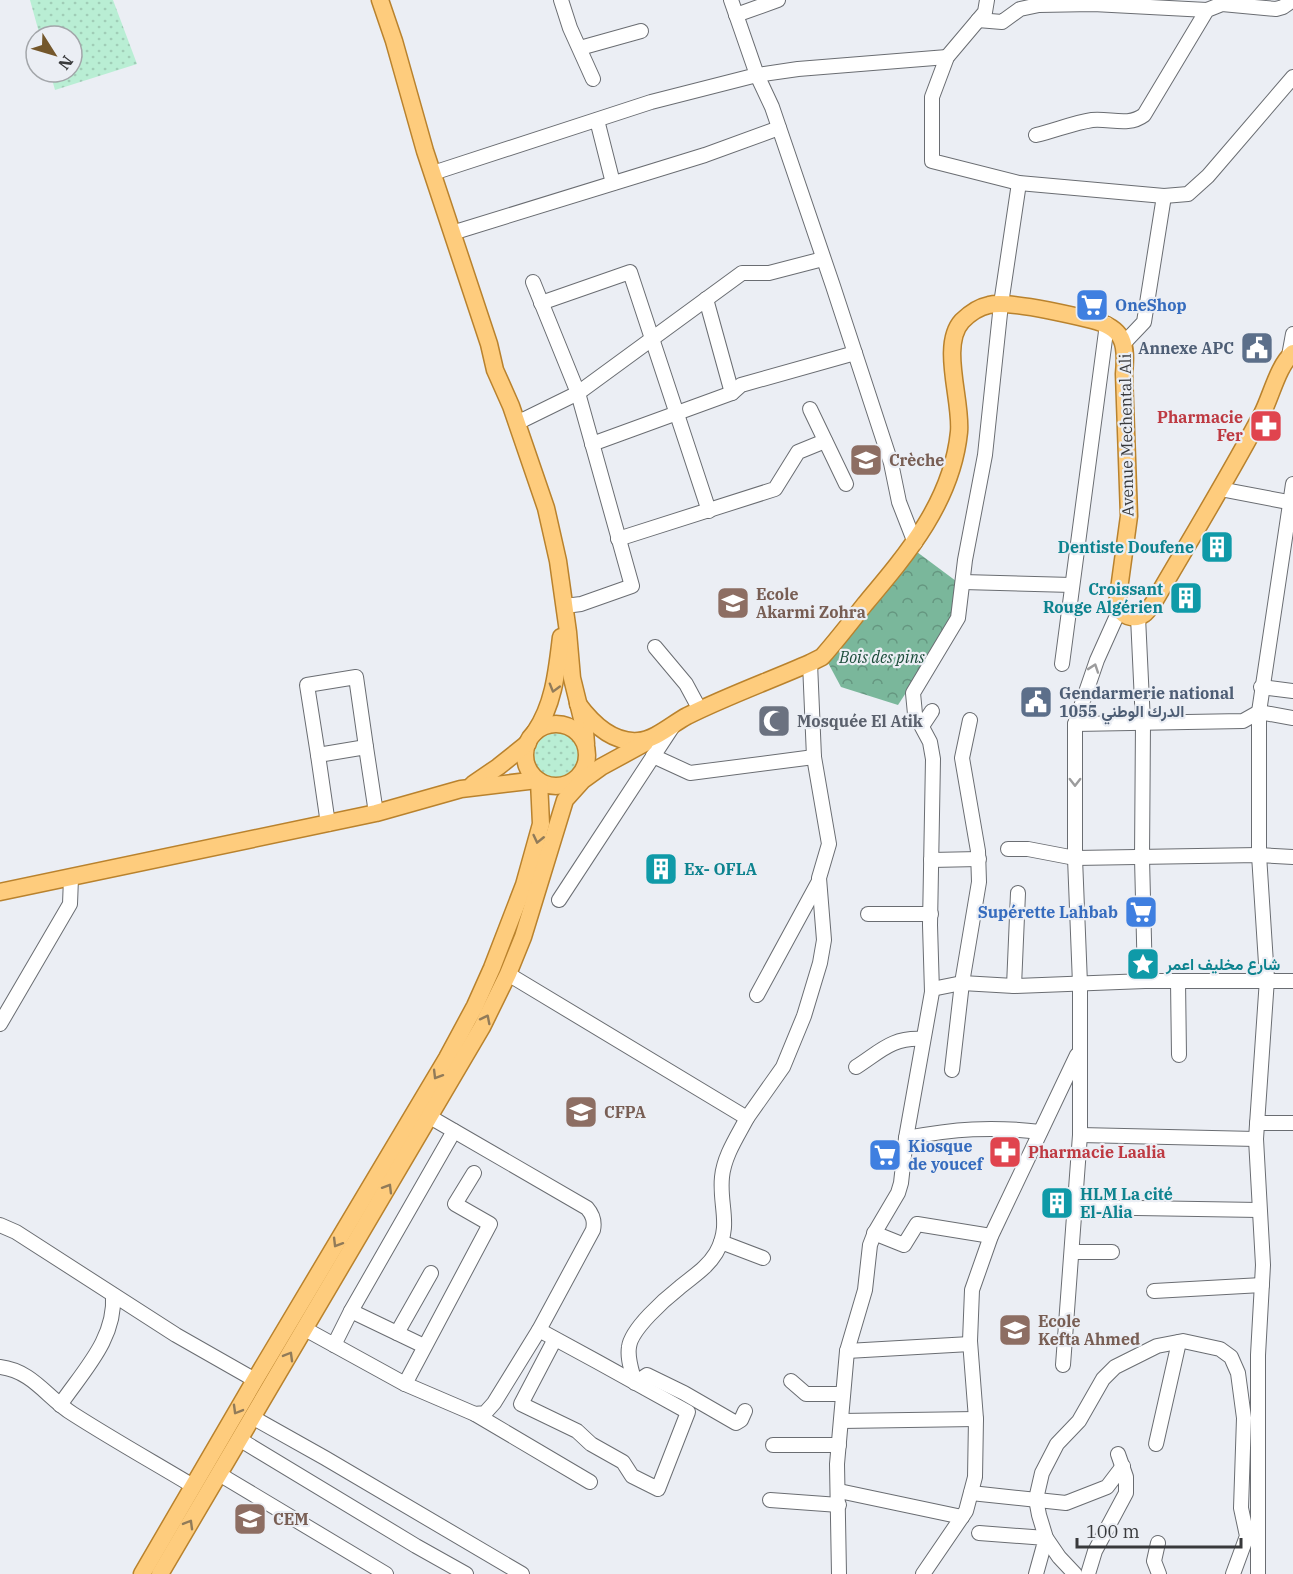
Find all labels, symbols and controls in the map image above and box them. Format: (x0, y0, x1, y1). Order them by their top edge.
north arrow (24, 24, 84, 84)
text: N (54, 52, 78, 74)
supermarket icon: OneShop (1074, 287, 1110, 323)
place label: OneShop (1115, 295, 1187, 315)
public building icon: Annexe APC (1239, 330, 1275, 366)
place label: Annexe APC (1138, 338, 1234, 358)
street label: Avenue Mechental Ali (1115, 353, 1137, 517)
place label: Pharmacie Fer (1157, 407, 1243, 445)
pharmacy icon: Pharmacie Fer (1248, 408, 1284, 444)
school or university icon: Crèche (848, 442, 884, 478)
place label: Crèche (889, 450, 944, 470)
building icon: Dentiste Doufene (1199, 529, 1235, 565)
place label: Dentiste Doufene (1058, 537, 1194, 557)
place label: Croissant Rouge Algérien (1043, 579, 1163, 617)
building icon: Croissant Rouge Algérien (1168, 580, 1204, 616)
place label: Ecole Akarmi Zohra (756, 584, 866, 622)
school or university icon: Ecole Akarmi Zohra (715, 585, 751, 621)
park label: Bois des pins (838, 647, 925, 667)
one-way arrow (1087, 664, 1100, 674)
one-way arrow (548, 683, 561, 693)
place label: Gendarmerie national 1055 الدرك الوطني (1059, 683, 1234, 725)
public building icon: Gendarmerie national 1055 الدرك الوطني (1018, 684, 1054, 720)
mosque icon: Mosquée El Atik (756, 703, 792, 739)
place label: Mosquée El Atik (797, 711, 923, 731)
one-way arrow (1069, 778, 1081, 787)
one-way arrow (532, 834, 545, 844)
building icon: Ex- OFLA (643, 851, 679, 887)
place label: Ex- OFLA (684, 859, 757, 879)
supermarket icon: Supérette Lahbab (1123, 894, 1159, 930)
place label: Supérette Lahbab (978, 902, 1118, 922)
place icon: شارع مخليف اعمر (1125, 946, 1161, 982)
place label: شارع مخليف اعمر (1165, 954, 1281, 975)
one-way arrow (479, 1015, 490, 1026)
one-way arrow (432, 1069, 444, 1079)
school or university icon: CFPA (563, 1094, 599, 1130)
place label: CFPA (604, 1102, 646, 1122)
pharmacy icon: Pharmacie Laalia (987, 1134, 1023, 1170)
place label: Kiosque de youcef (908, 1136, 985, 1174)
supermarket icon: Kiosque de youcef (867, 1137, 903, 1173)
place label: Pharmacie Laalia (1028, 1142, 1166, 1162)
one-way arrow (381, 1184, 392, 1194)
place label: HLM La cité El-Alia (1080, 1184, 1173, 1222)
building icon: HLM La cité El-Alia (1039, 1185, 1075, 1221)
one-way arrow (333, 1237, 344, 1247)
place label: Ecole Kefta Ahmed (1038, 1311, 1140, 1349)
school or university icon: Ecole Kefta Ahmed (997, 1312, 1033, 1348)
one-way arrow (282, 1352, 293, 1362)
one-way arrow (233, 1404, 244, 1414)
school or university icon: CEM (232, 1501, 268, 1537)
place label: CEM (273, 1509, 309, 1529)
scale bar (1077, 1511, 1240, 1549)
one-way arrow (182, 1519, 194, 1530)
text: 100 m (1086, 1520, 1140, 1543)

